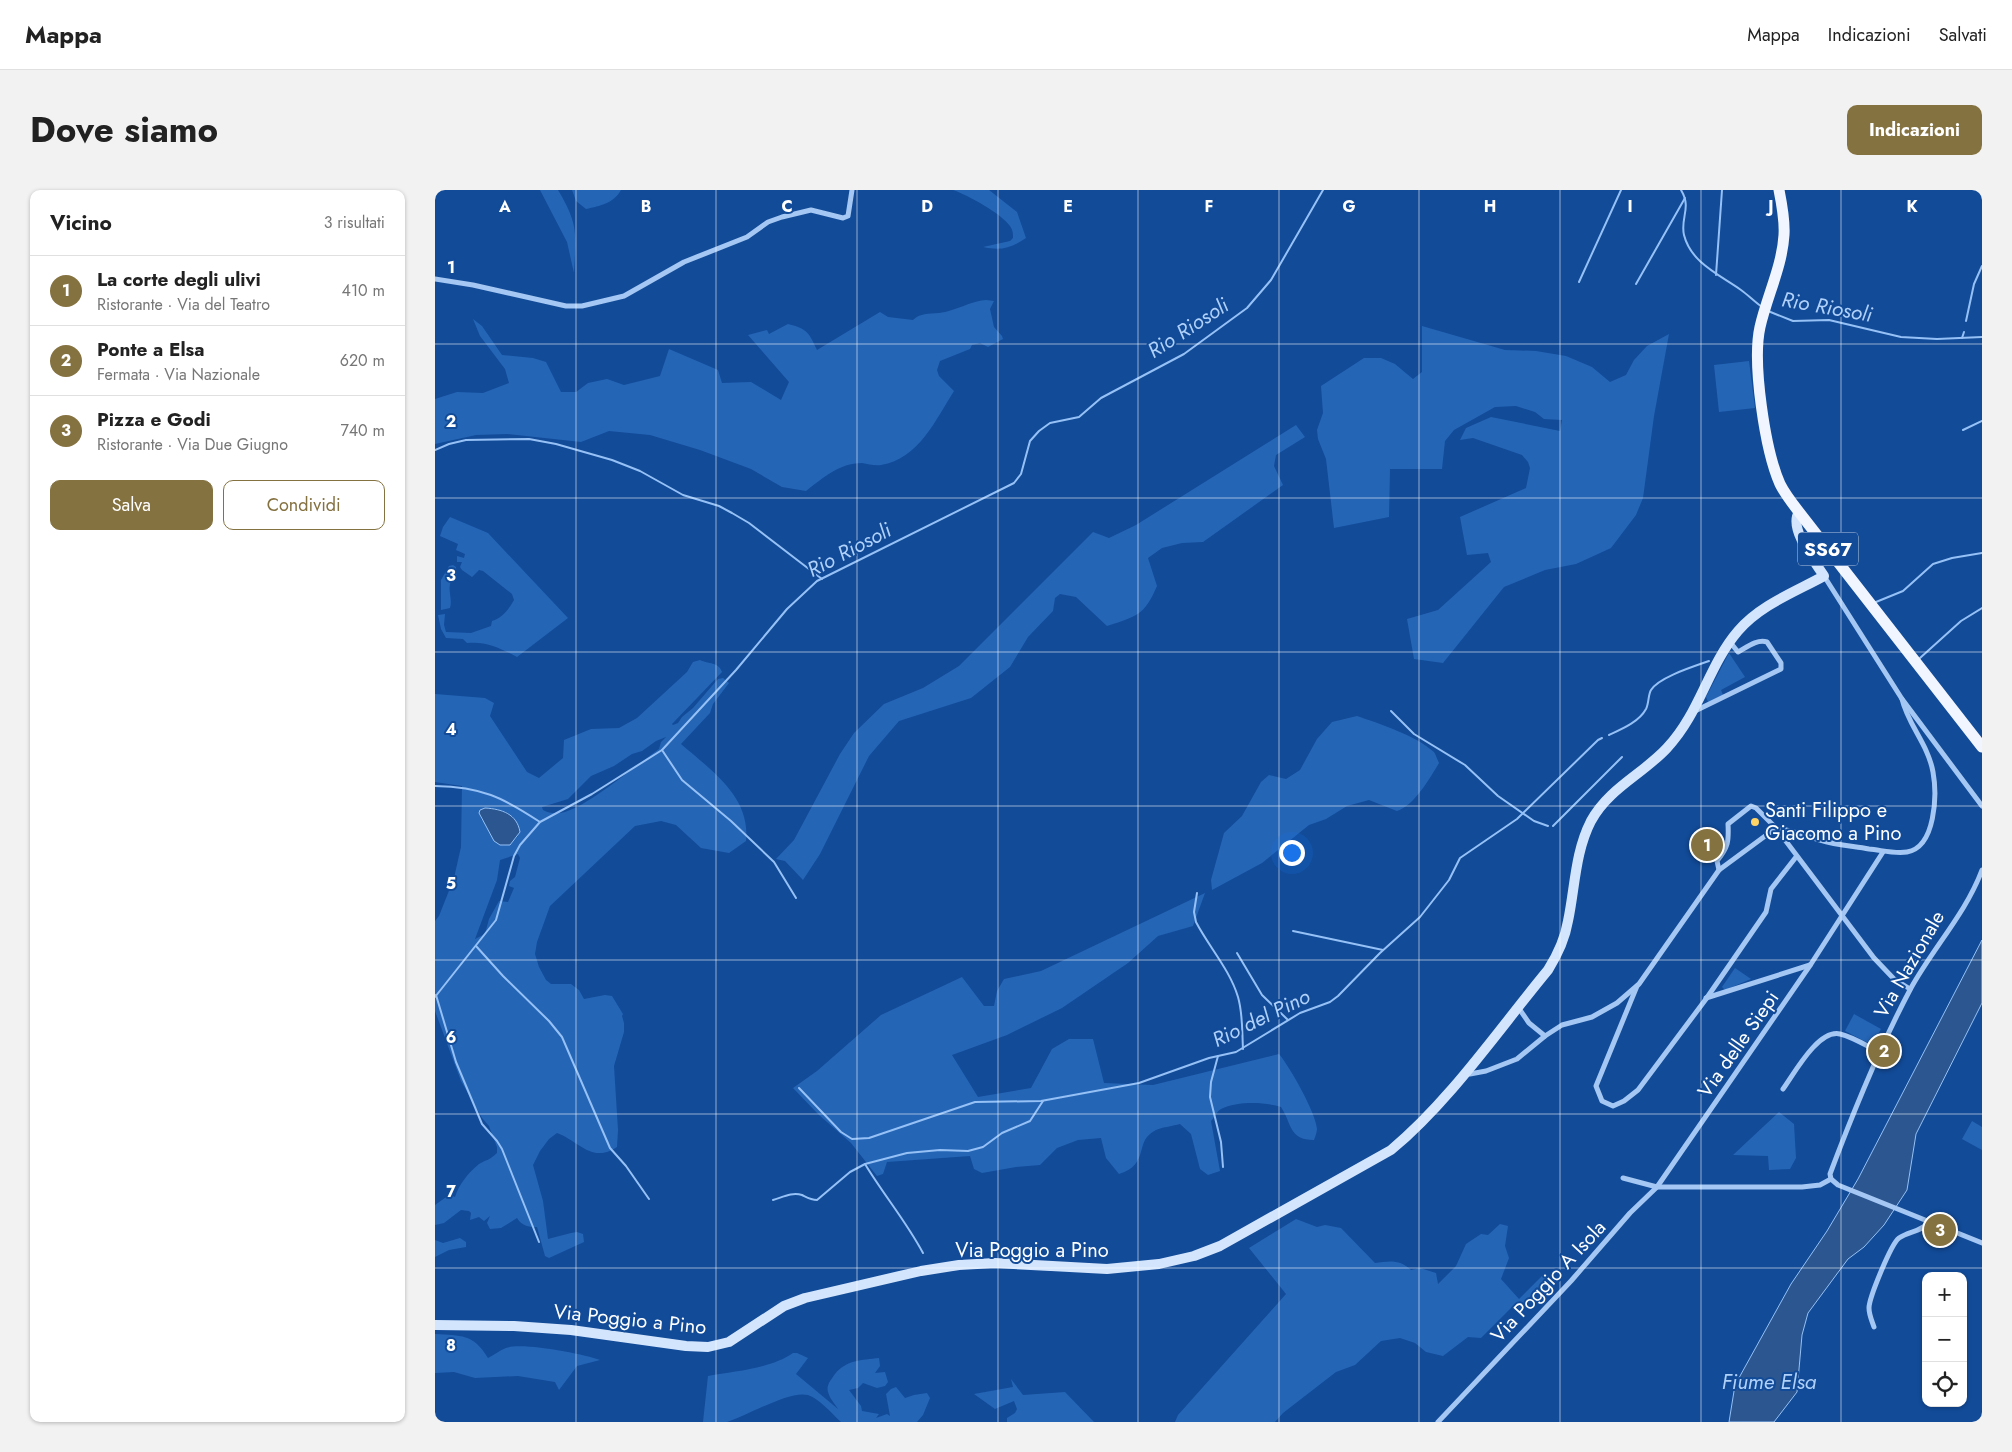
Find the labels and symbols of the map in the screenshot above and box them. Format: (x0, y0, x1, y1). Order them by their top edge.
text: A (498, 195, 511, 218)
text: B (641, 195, 651, 218)
text: C (781, 195, 793, 218)
text: D (921, 195, 933, 218)
text: E (1063, 195, 1073, 218)
text: F (1205, 195, 1213, 218)
text: G (1342, 195, 1356, 218)
text: H (1484, 195, 1496, 218)
text: I (1627, 195, 1633, 218)
text: J (1765, 195, 1774, 218)
text: K (1906, 195, 1918, 218)
text: 1 (447, 256, 455, 279)
water label: Rio Riosoli (1779, 284, 1875, 330)
water label: Rio Riosoli (1142, 290, 1235, 365)
text: 2 (446, 410, 456, 433)
water label: Rio Riosoli (802, 515, 897, 585)
road number: SS67 (1798, 532, 1858, 566)
text: 3 (446, 564, 456, 587)
text: 4 (445, 718, 457, 741)
place label: Santi Filippo e Giacomo a Pino (1765, 796, 1902, 848)
marker: Santi Filippo e Giacomo a Pino (1749, 816, 1761, 828)
pin: 1 (1691, 826, 1723, 864)
your location (1279, 840, 1305, 866)
text: 5 (446, 872, 456, 895)
street label: Via Nazionale (1867, 905, 1952, 1023)
water label: Rio del Pino (1207, 981, 1315, 1055)
street label: Via delle Siepi (1691, 985, 1786, 1104)
text: 6 (446, 1026, 456, 1049)
pin: 2 (1868, 1032, 1900, 1070)
text: 7 (446, 1180, 456, 1203)
pin: 3 (1924, 1211, 1956, 1249)
street label: Via Poggio A Isola (1484, 1214, 1613, 1349)
street label: Via Poggio a Pino (955, 1236, 1109, 1265)
street label: Via Poggio a Pino (552, 1297, 708, 1342)
text: 8 (446, 1334, 456, 1357)
water label: Fiume Elsa (1722, 1367, 1817, 1397)

